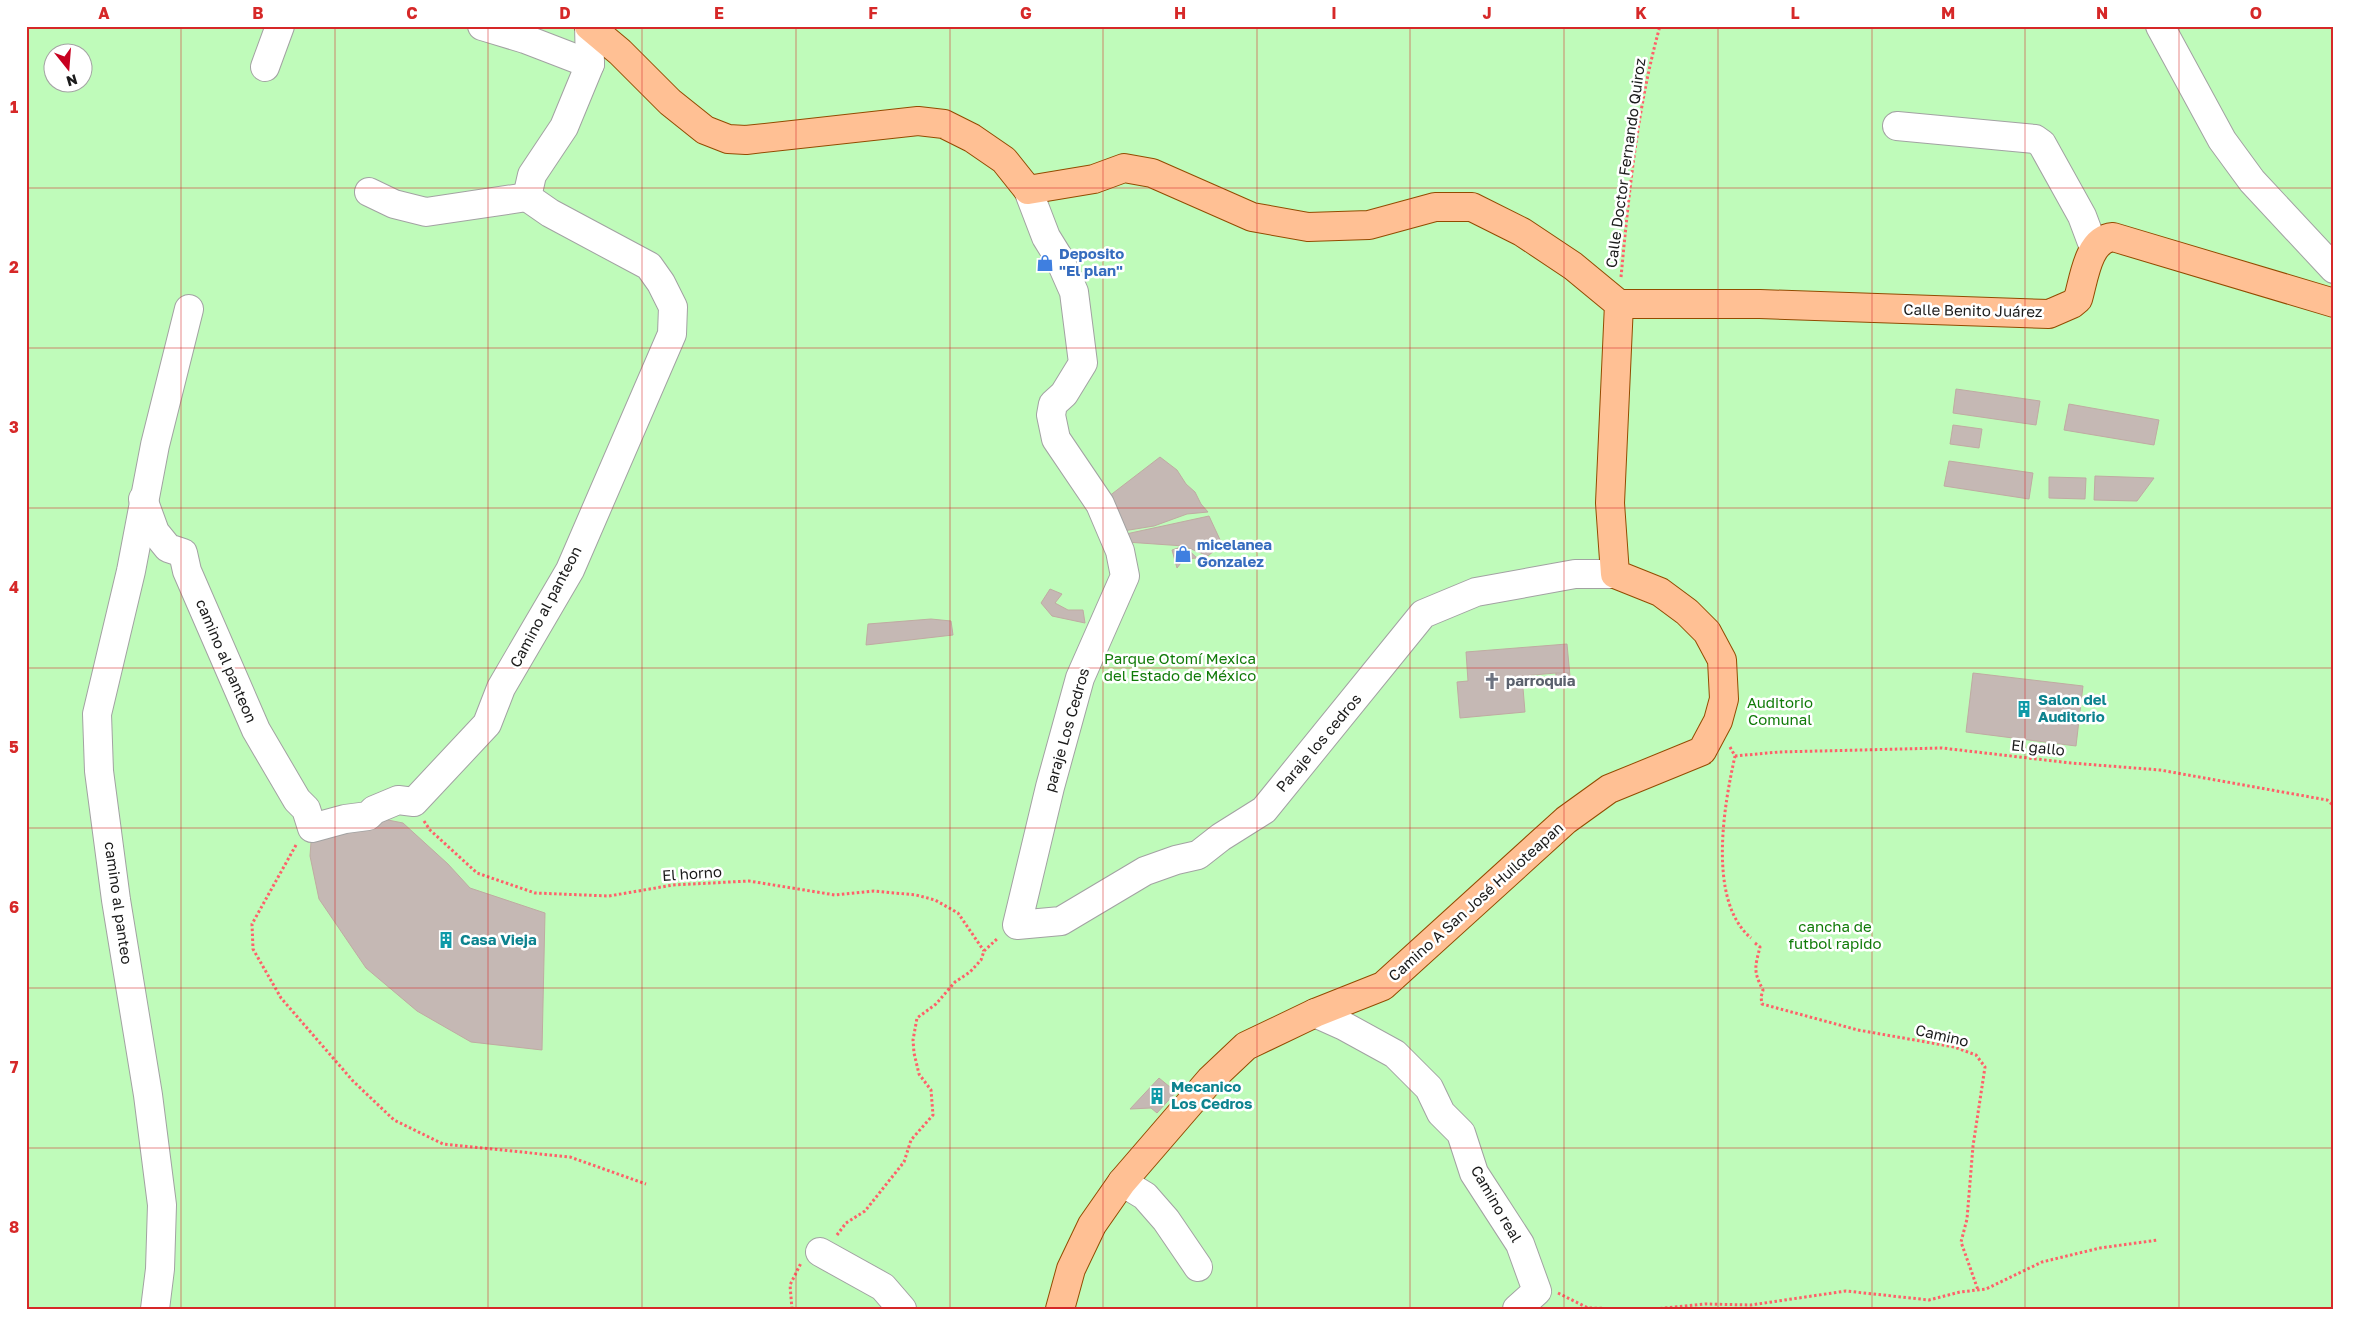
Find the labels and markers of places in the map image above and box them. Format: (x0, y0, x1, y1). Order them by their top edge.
place label: Deposito "El plan" (1059, 244, 1124, 279)
shop icon: Deposito "El plan" (1035, 253, 1055, 273)
place label: micelanea Gonzalez (1197, 535, 1272, 570)
shop icon: micelanea Gonzalez (1173, 544, 1193, 564)
church icon: parroquia (1482, 671, 1502, 691)
place label: parroquia (1506, 671, 1576, 689)
place label: Salon del Auditorio (2038, 690, 2107, 725)
building icon: Salon del Auditorio (2014, 699, 2034, 719)
building icon: Casa Vieja (436, 930, 456, 950)
place label: Casa Vieja (460, 930, 537, 948)
place label: Mecanico Los Cedros (1171, 1077, 1252, 1112)
building icon: Mecanico Los Cedros (1147, 1086, 1167, 1106)

